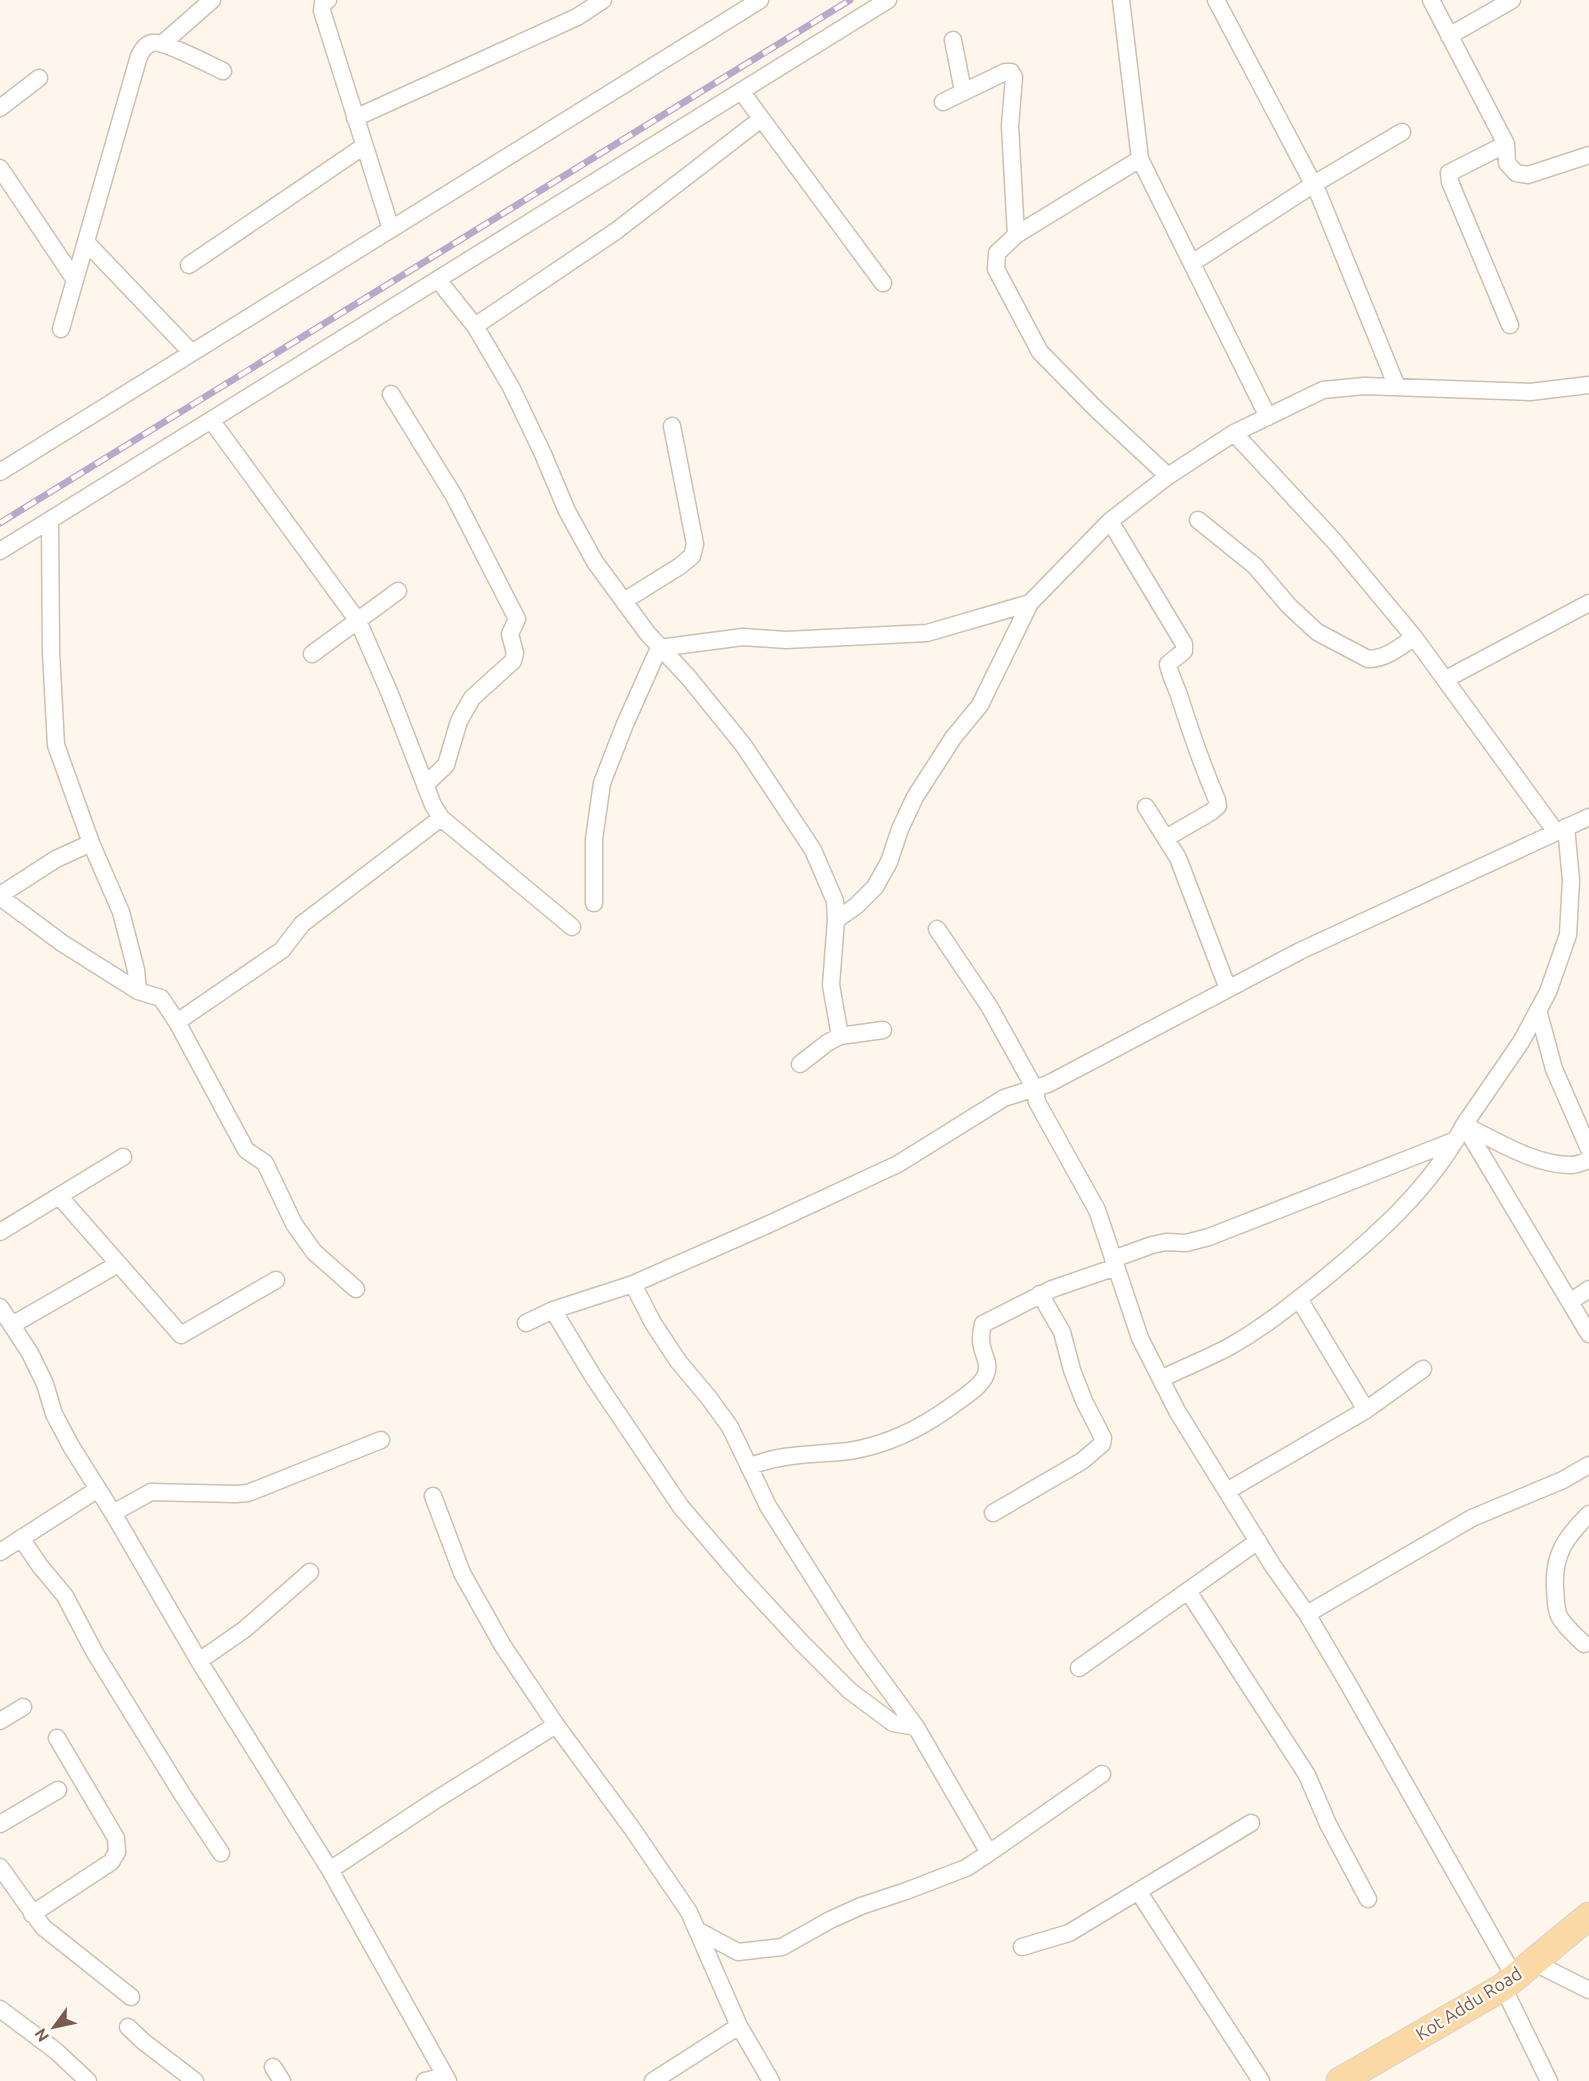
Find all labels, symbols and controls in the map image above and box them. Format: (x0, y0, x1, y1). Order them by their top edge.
street label: Kot Addu Road (1412, 1963, 1525, 2044)
north arrow (24, 1997, 84, 2057)
text: N (31, 2025, 52, 2045)

